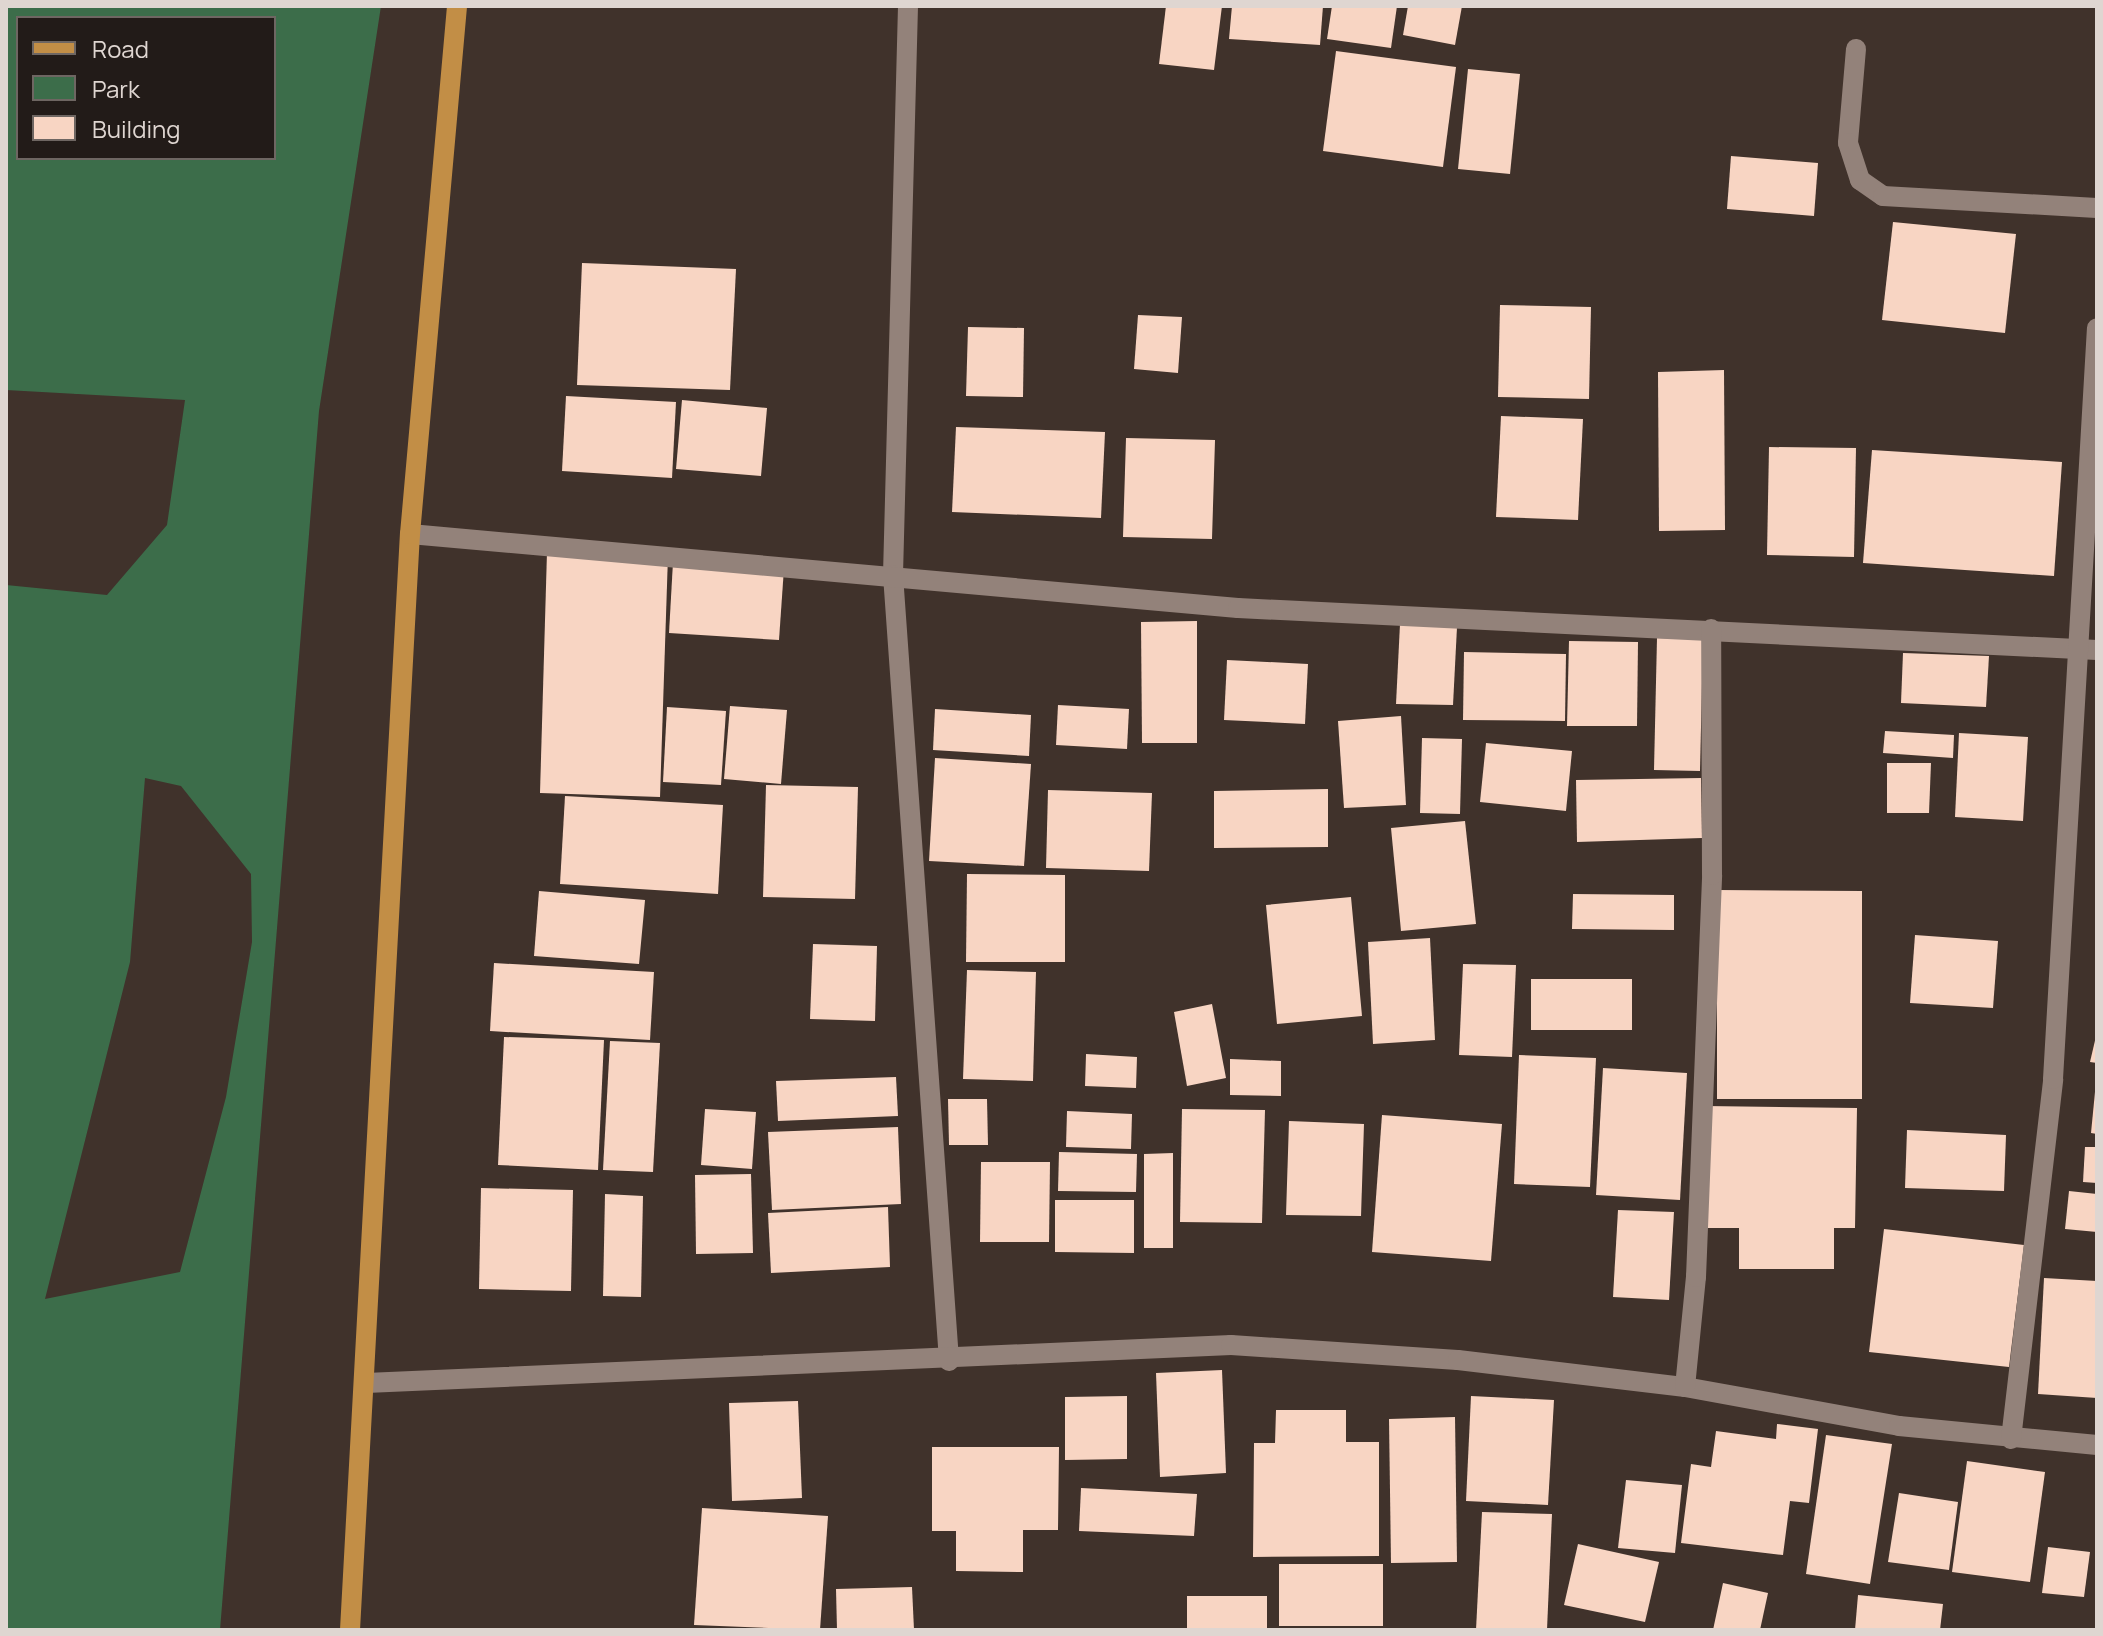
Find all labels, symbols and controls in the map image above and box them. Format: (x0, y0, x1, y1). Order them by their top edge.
legend (16, 16, 276, 160)
text: Road (92, 32, 149, 65)
text: Park (92, 72, 140, 105)
text: Building (92, 112, 180, 145)

